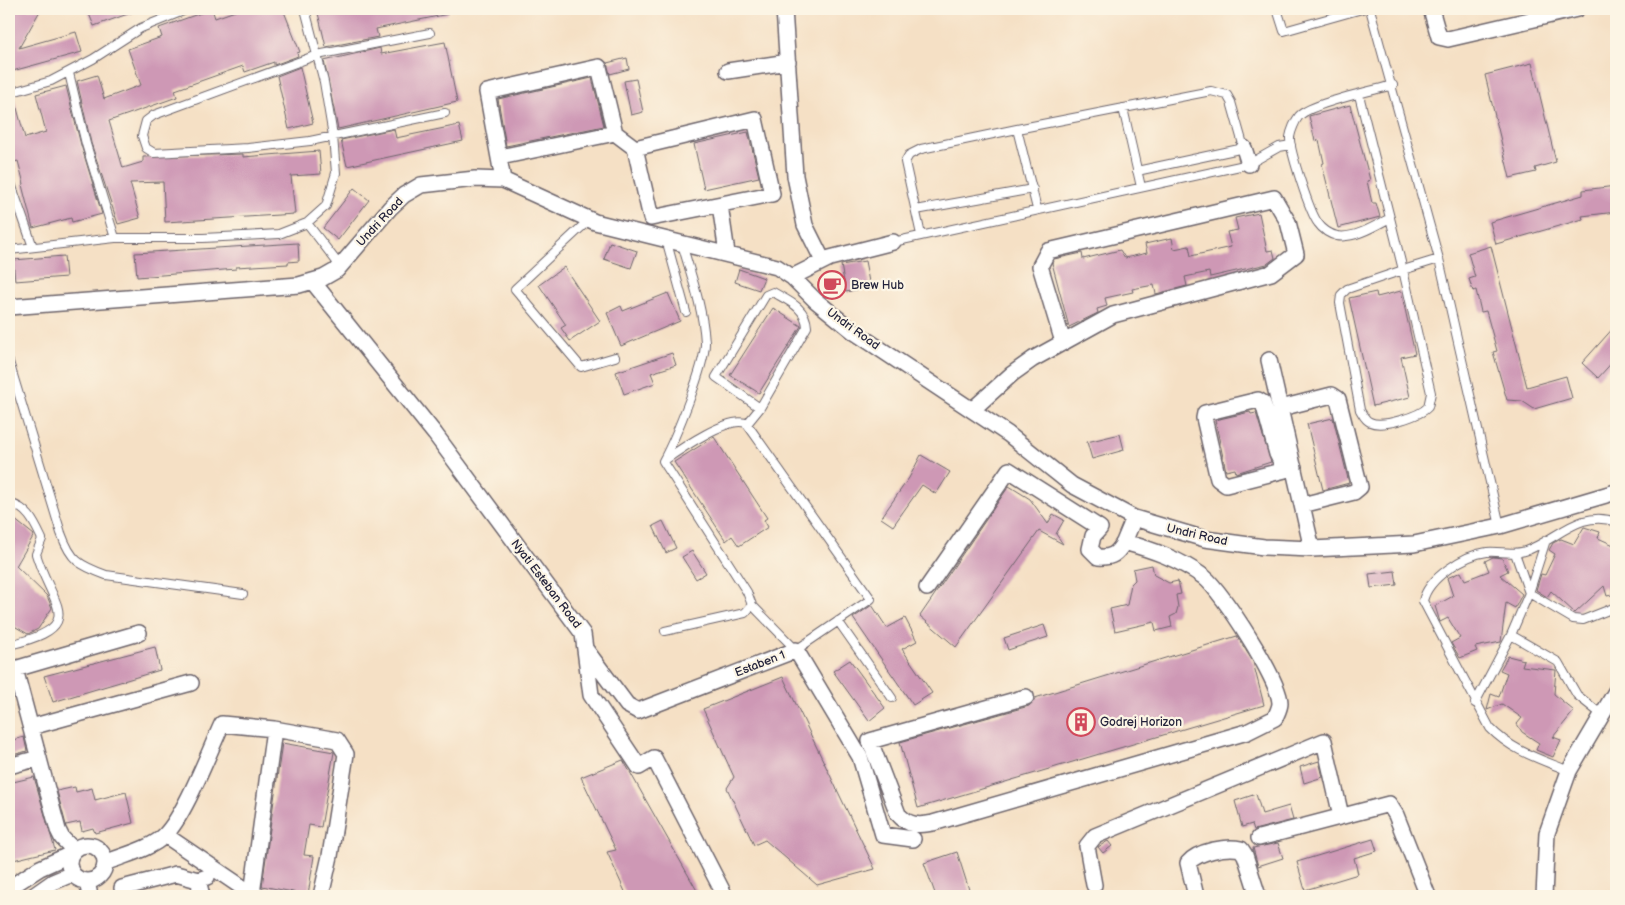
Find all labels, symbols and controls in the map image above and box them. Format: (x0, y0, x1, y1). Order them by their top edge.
street label: Undri Road (353, 194, 407, 250)
cafe icon: Brew Hub (817, 270, 847, 300)
place label: Brew Hub (851, 278, 904, 293)
street label: Undri Road (824, 305, 883, 353)
street label: Undri Road (1165, 521, 1229, 549)
street label: Nyati Esteban Road (508, 537, 584, 632)
street label: Estaben 1 (733, 648, 787, 680)
building icon: Godrej Horizon (1066, 707, 1096, 737)
place label: Godrej Horizon (1100, 715, 1182, 730)

